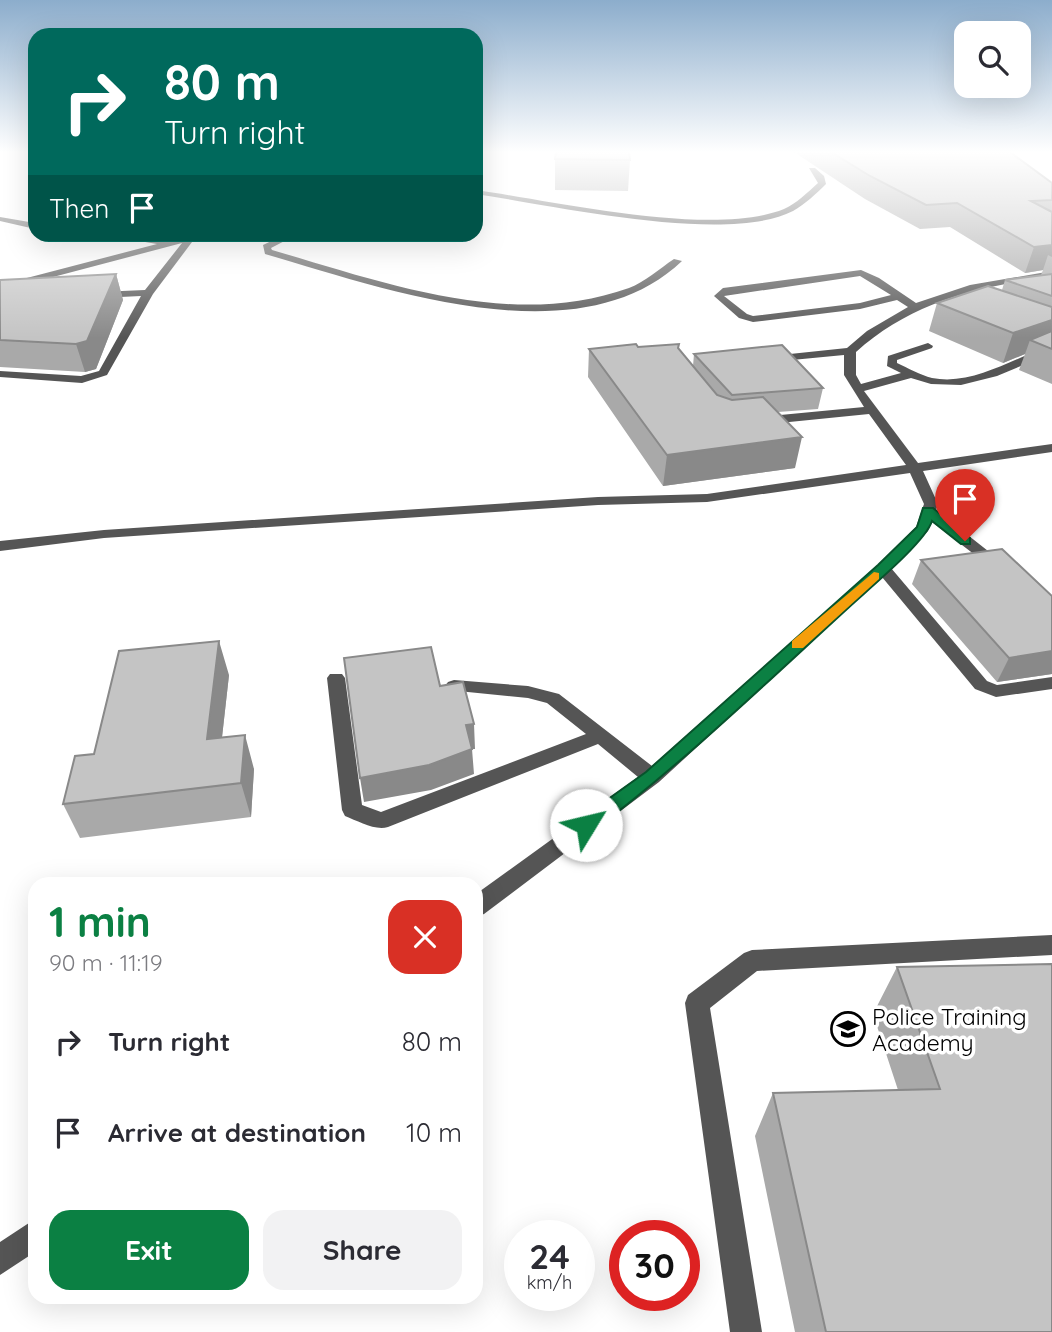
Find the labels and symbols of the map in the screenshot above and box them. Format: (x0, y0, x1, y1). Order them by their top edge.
pin (935, 469, 995, 541)
position arrow (549, 788, 623, 862)
place label: Police Training Academy (872, 1002, 1027, 1057)
school or university icon: Police Training Academy (829, 1010, 867, 1048)
speed limit sign: 30 (609, 1220, 700, 1311)

